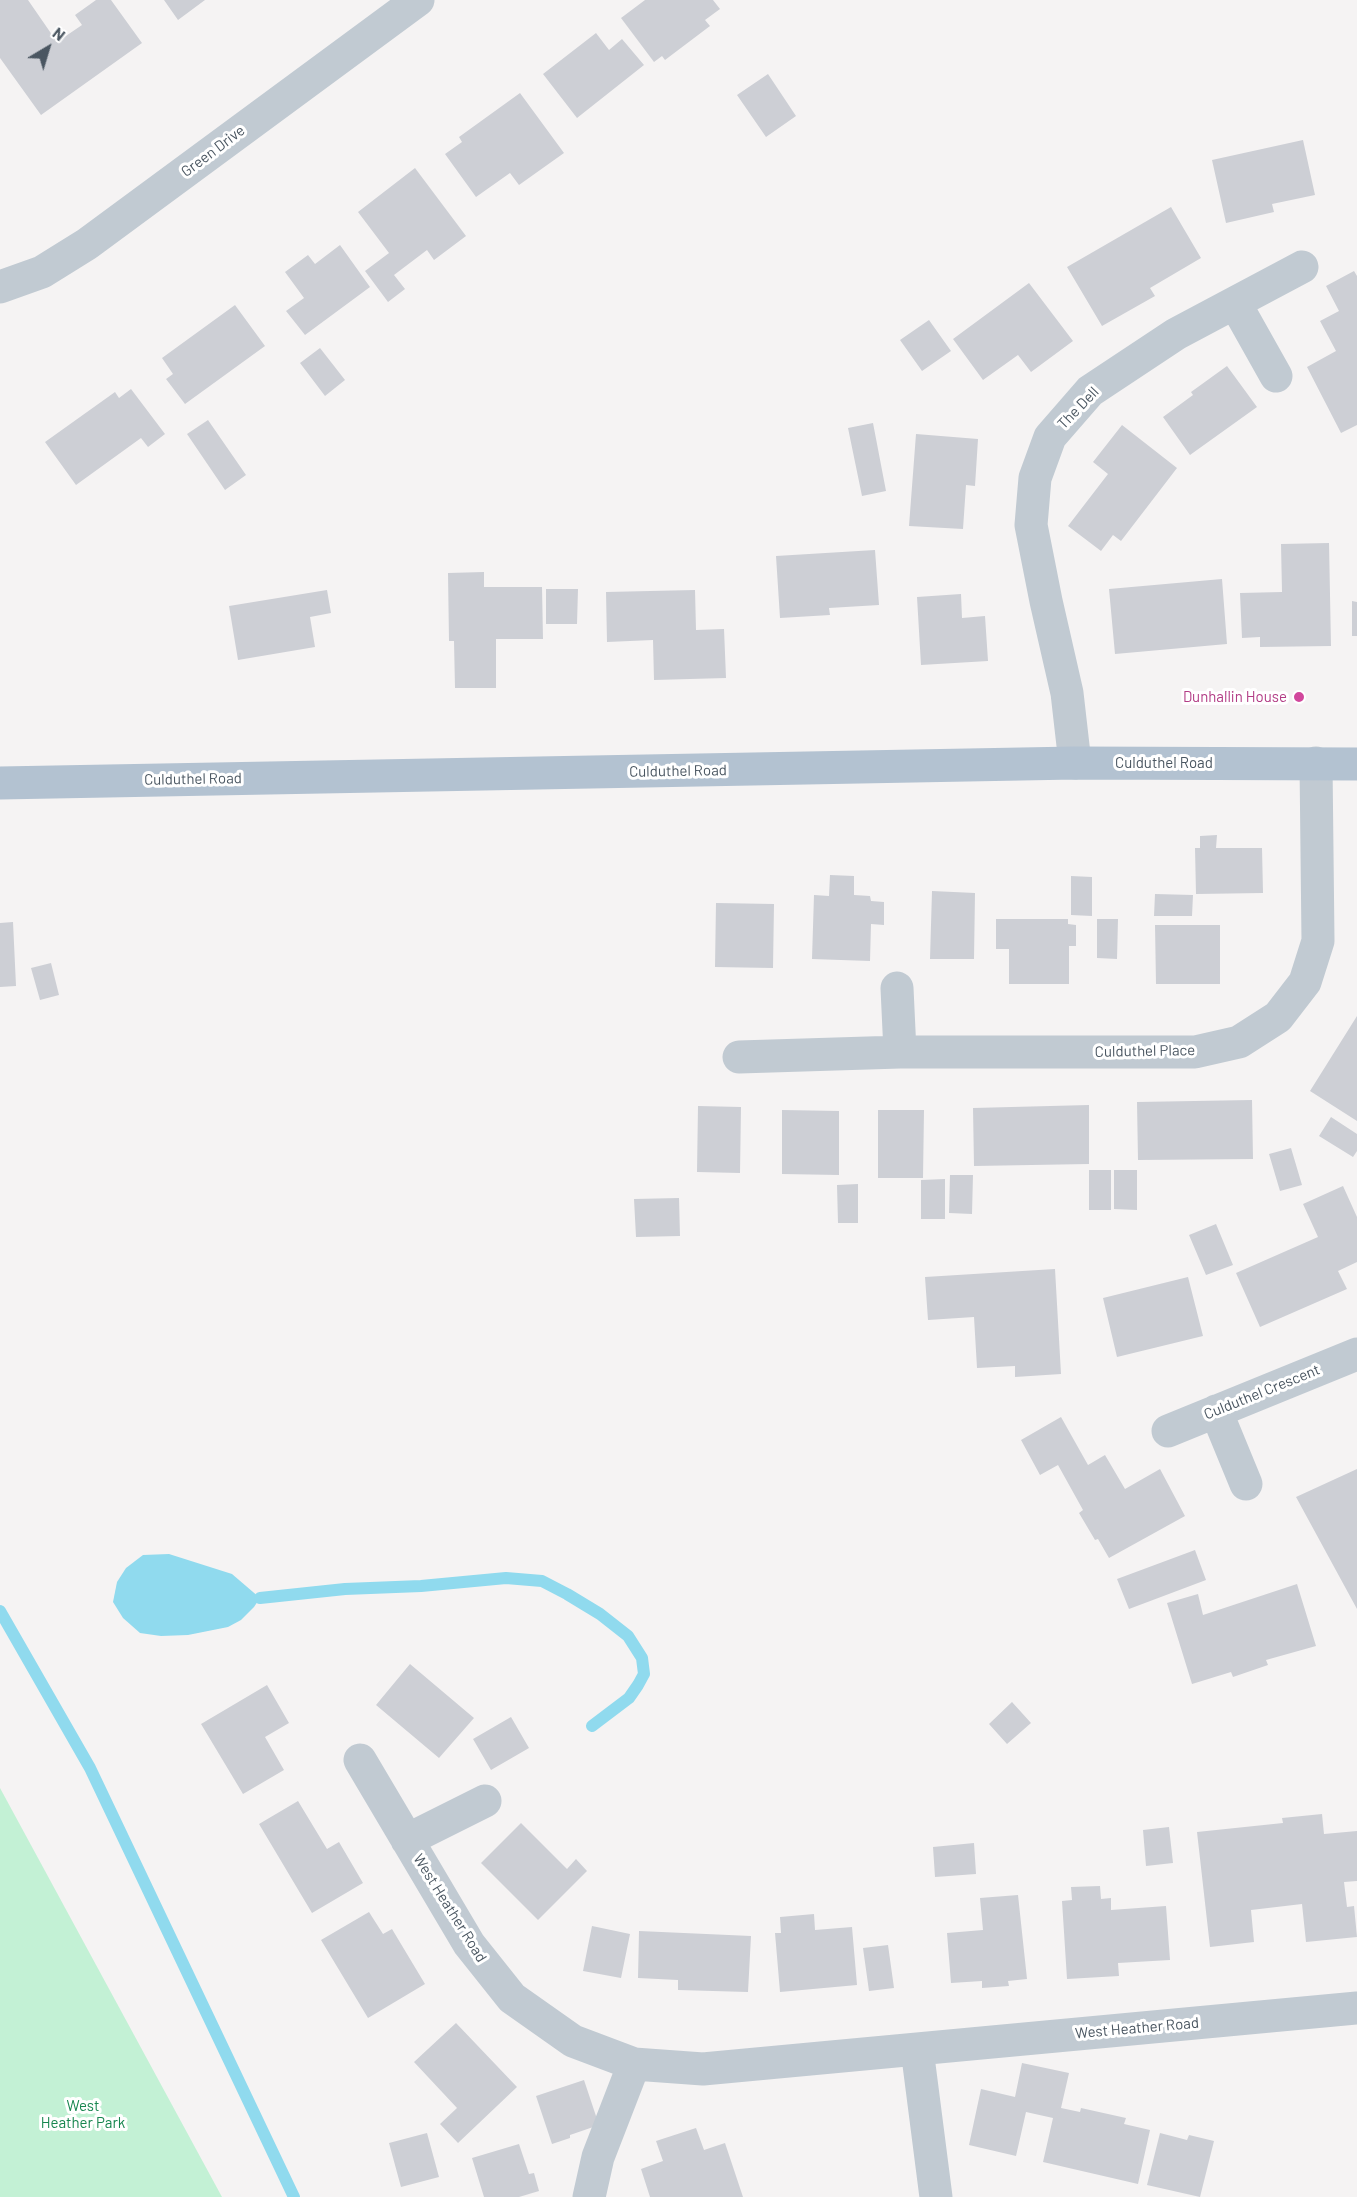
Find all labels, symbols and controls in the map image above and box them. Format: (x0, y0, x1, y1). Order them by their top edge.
north arrow (18, 18, 78, 78)
text: N (49, 23, 69, 44)
street label: Green Drive (178, 121, 248, 181)
street label: The Dell (1054, 383, 1102, 433)
place label: Dunhallin House (1183, 688, 1287, 706)
marker: Dunhallin House (1292, 690, 1306, 704)
street label: Culduthel Road (1115, 754, 1213, 772)
street label: Culduthel Road (629, 761, 727, 781)
street label: Culduthel Road (144, 769, 242, 789)
street label: Culduthel Place (1095, 1041, 1195, 1061)
street label: Culduthel Crescent (1201, 1361, 1323, 1423)
street label: West Heather Road (409, 1851, 491, 1965)
street label: West Heather Road (1074, 2014, 1200, 2042)
park label: West Heather Park (41, 2097, 125, 2132)

